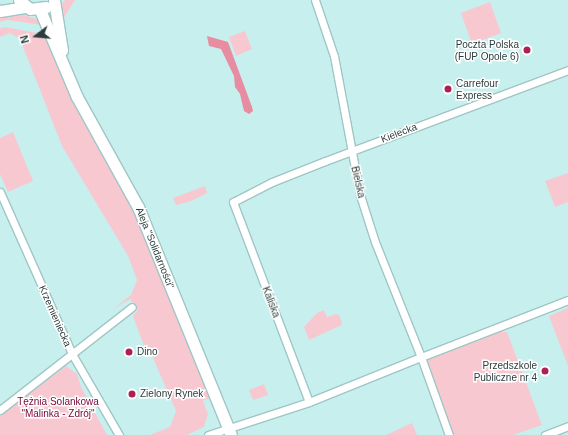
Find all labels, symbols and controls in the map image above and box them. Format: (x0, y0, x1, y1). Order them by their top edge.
north arrow (16, 16, 56, 56)
text: N (18, 34, 31, 45)
place label: Poczta Polska (FUP Opole 6) (455, 38, 519, 62)
marker: Poczta Polska (FUP Opole 6) (522, 45, 532, 55)
place label: Carrefour Express (456, 77, 498, 100)
marker: Carrefour Express (443, 84, 453, 94)
street label: Kielecka (379, 121, 419, 145)
street label: Bielska (349, 165, 367, 199)
street label: Aleja "Solidarności" (133, 206, 177, 290)
street label: Krzemieniecka (36, 284, 74, 348)
street label: Kaliska (260, 285, 282, 319)
place label: Dino (137, 346, 158, 358)
marker: Dino (124, 347, 134, 357)
place label: Przedszkole Publiczne nr 4 (474, 359, 537, 382)
marker: Przedszkole Publiczne nr 4 (540, 366, 550, 376)
place label: Zielony Rynek (140, 388, 203, 400)
marker: Zielony Rynek (127, 389, 137, 399)
park label: Tężnia Solankowa "Malinka - Zdrój" (17, 395, 99, 418)

